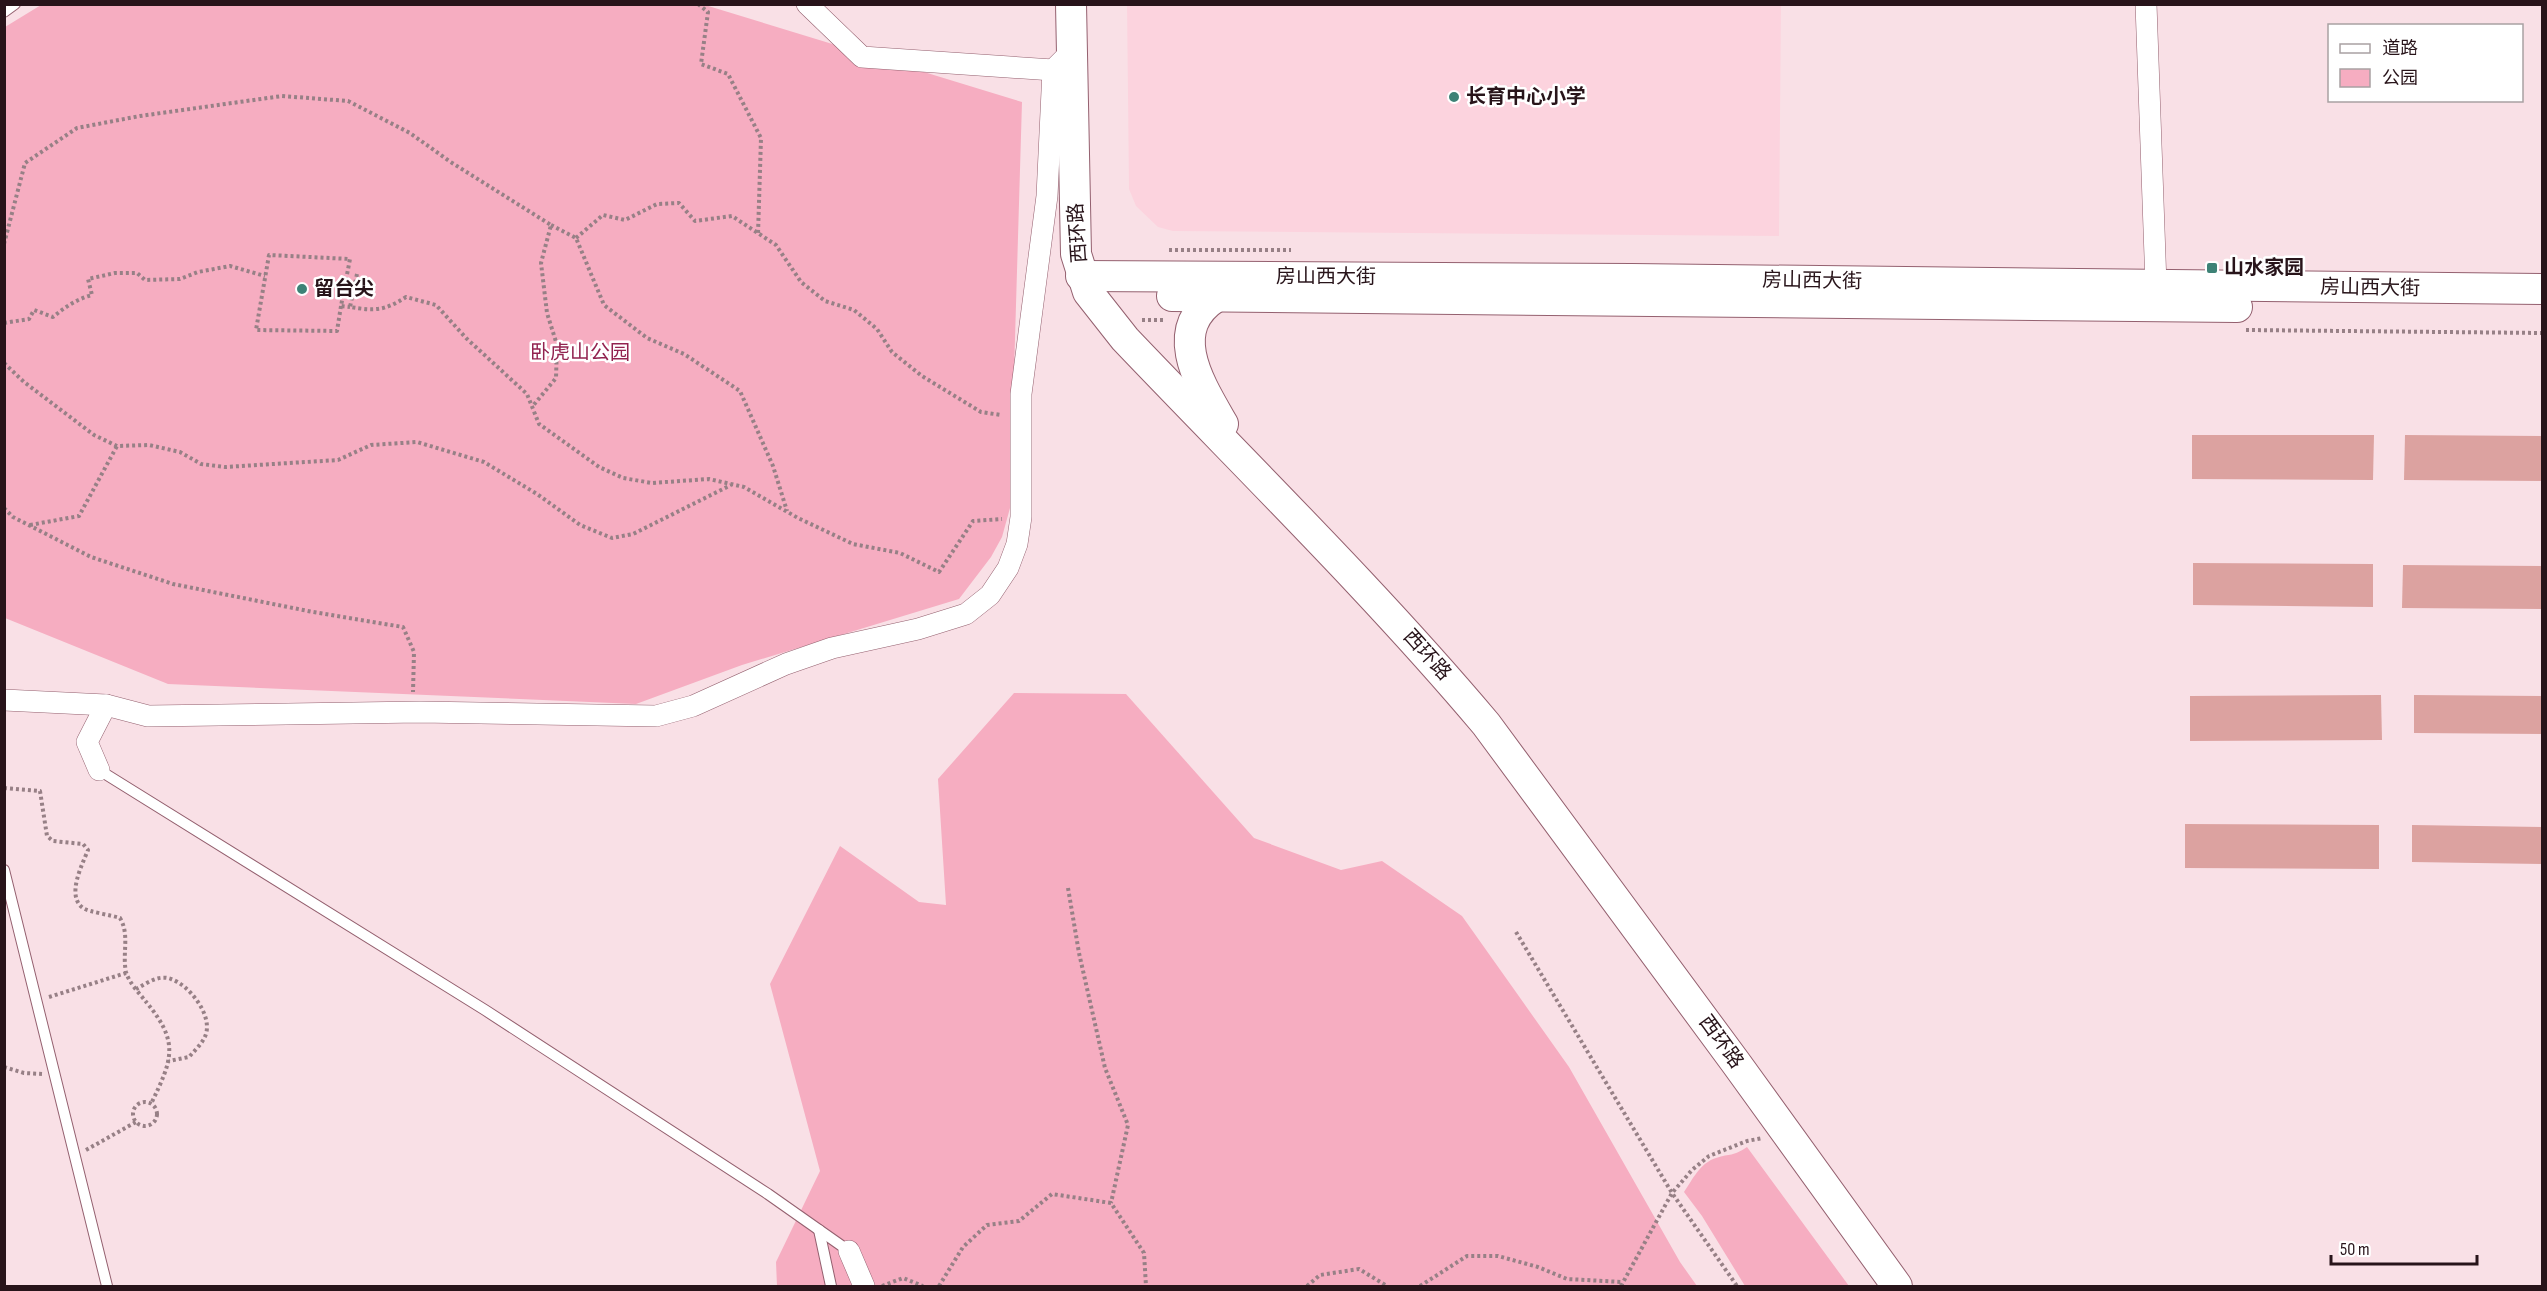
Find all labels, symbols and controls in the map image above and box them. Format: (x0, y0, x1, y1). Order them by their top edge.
legend (2328, 24, 2523, 102)
text: 道路 (2382, 38, 2418, 59)
text: 公园 (2382, 68, 2418, 89)
place label: 长育中心小学 (1466, 85, 1586, 109)
marker: 长育中心小学 (1447, 90, 1461, 104)
street label: 西环路 (1064, 202, 1092, 264)
place label: 山水家园 (2224, 256, 2304, 280)
marker: 山水家园 (2205, 261, 2219, 275)
street label: 房山西大街 (1276, 265, 1376, 289)
street label: 房山西大街 (1762, 268, 1862, 294)
street label: 房山西大街 (2320, 275, 2420, 301)
place label: 留台尖 (314, 277, 374, 301)
marker: 留台尖 (295, 282, 309, 296)
park label: 卧虎山公园 (530, 341, 630, 365)
street label: 西环路 (1398, 625, 1456, 685)
street label: 西环路 (1694, 1011, 1748, 1073)
scale bar (2331, 1228, 2476, 1266)
text: 50 m (2340, 1239, 2370, 1260)

